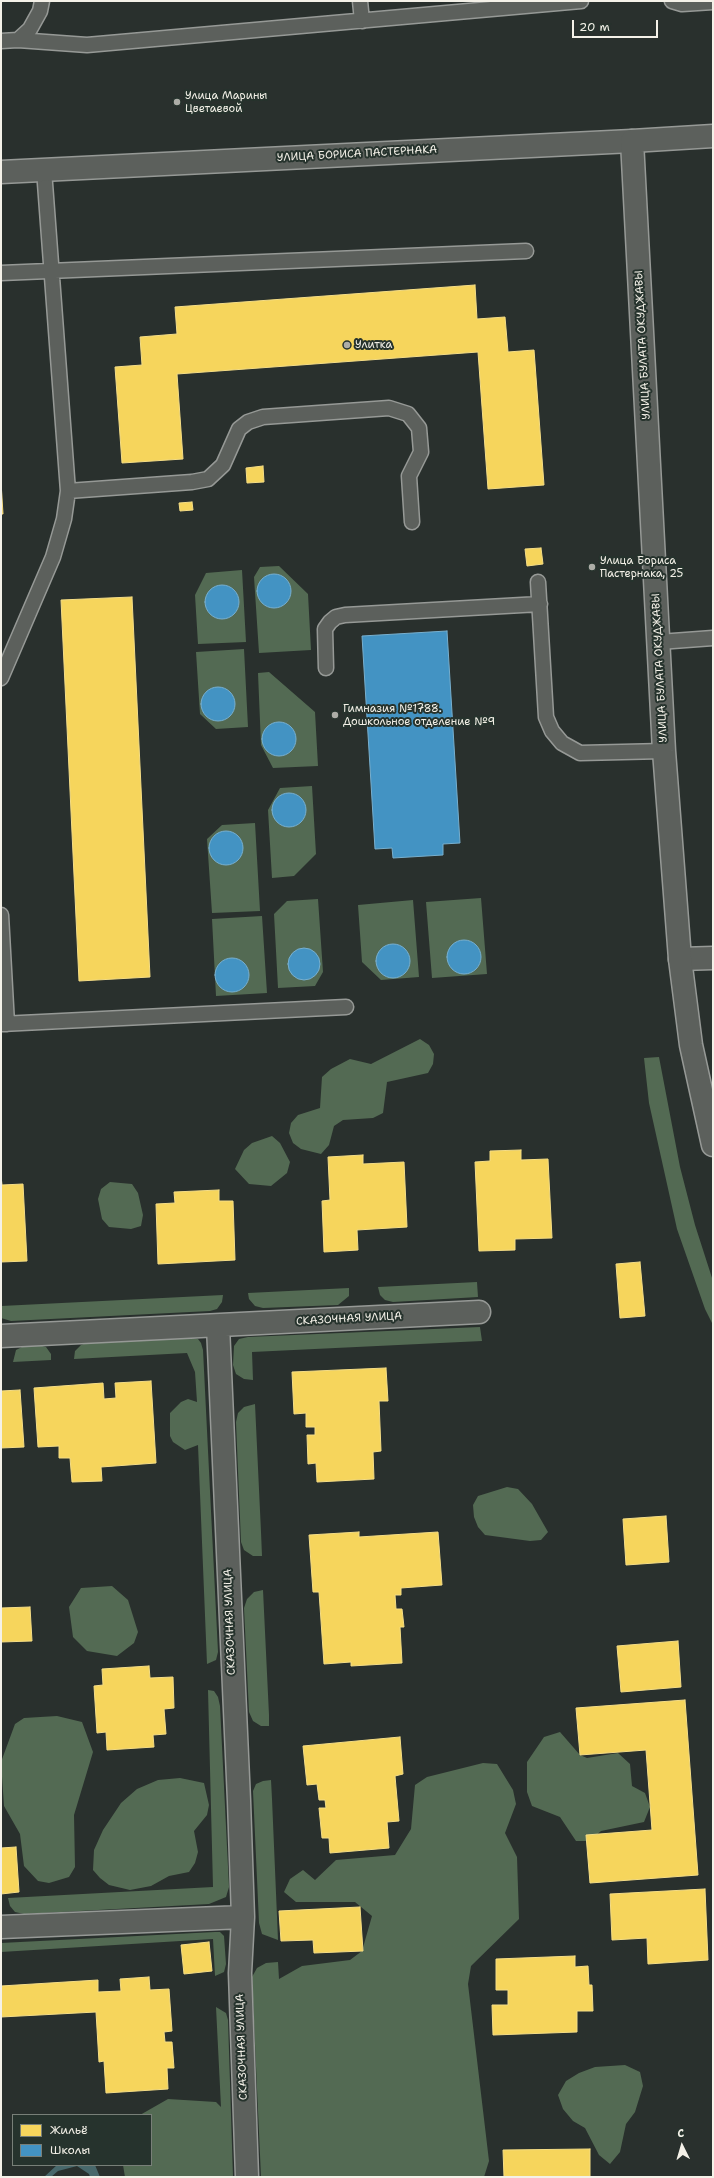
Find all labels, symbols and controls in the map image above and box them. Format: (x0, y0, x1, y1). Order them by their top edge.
scale bar (574, 12, 660, 38)
text: 20 m (579, 19, 610, 35)
place label: Улица Марины Цветаевой (185, 89, 267, 115)
marker: Улица Марины Цветаевой (172, 97, 182, 107)
street label: УЛИЦА БОРИСА ПАСТЕРНАКА (277, 143, 437, 165)
street label: УЛИЦА БУЛАТА ОКУДЖАВЫ (633, 270, 653, 420)
place label: Улитка (355, 338, 392, 352)
marker: Улитка (342, 340, 352, 350)
place label: Улица Бориса Пастернака, 25 (600, 554, 683, 580)
marker: Улица Бориса Пастернака, 25 (587, 562, 597, 572)
street label: УЛИЦА БУЛАТА ОКУДЖАВЫ (650, 593, 670, 743)
place label: Гимназия №1788. Дошкольное отделение №9 (343, 702, 495, 728)
marker: Гимназия №1788. Дошкольное отделение №9 (330, 710, 340, 720)
street label: СКАЗОЧНАЯ УЛИЦА (296, 1310, 402, 1328)
street label: СКАЗОЧНАЯ УЛИЦА (222, 1569, 238, 1675)
street label: СКАЗОЧНАЯ УЛИЦА (234, 1994, 250, 2100)
legend (12, 2114, 152, 2166)
text: Жильё (50, 2122, 88, 2138)
north arrow (662, 2126, 702, 2166)
text: С (677, 2126, 685, 2141)
text: Школы (50, 2142, 90, 2158)

